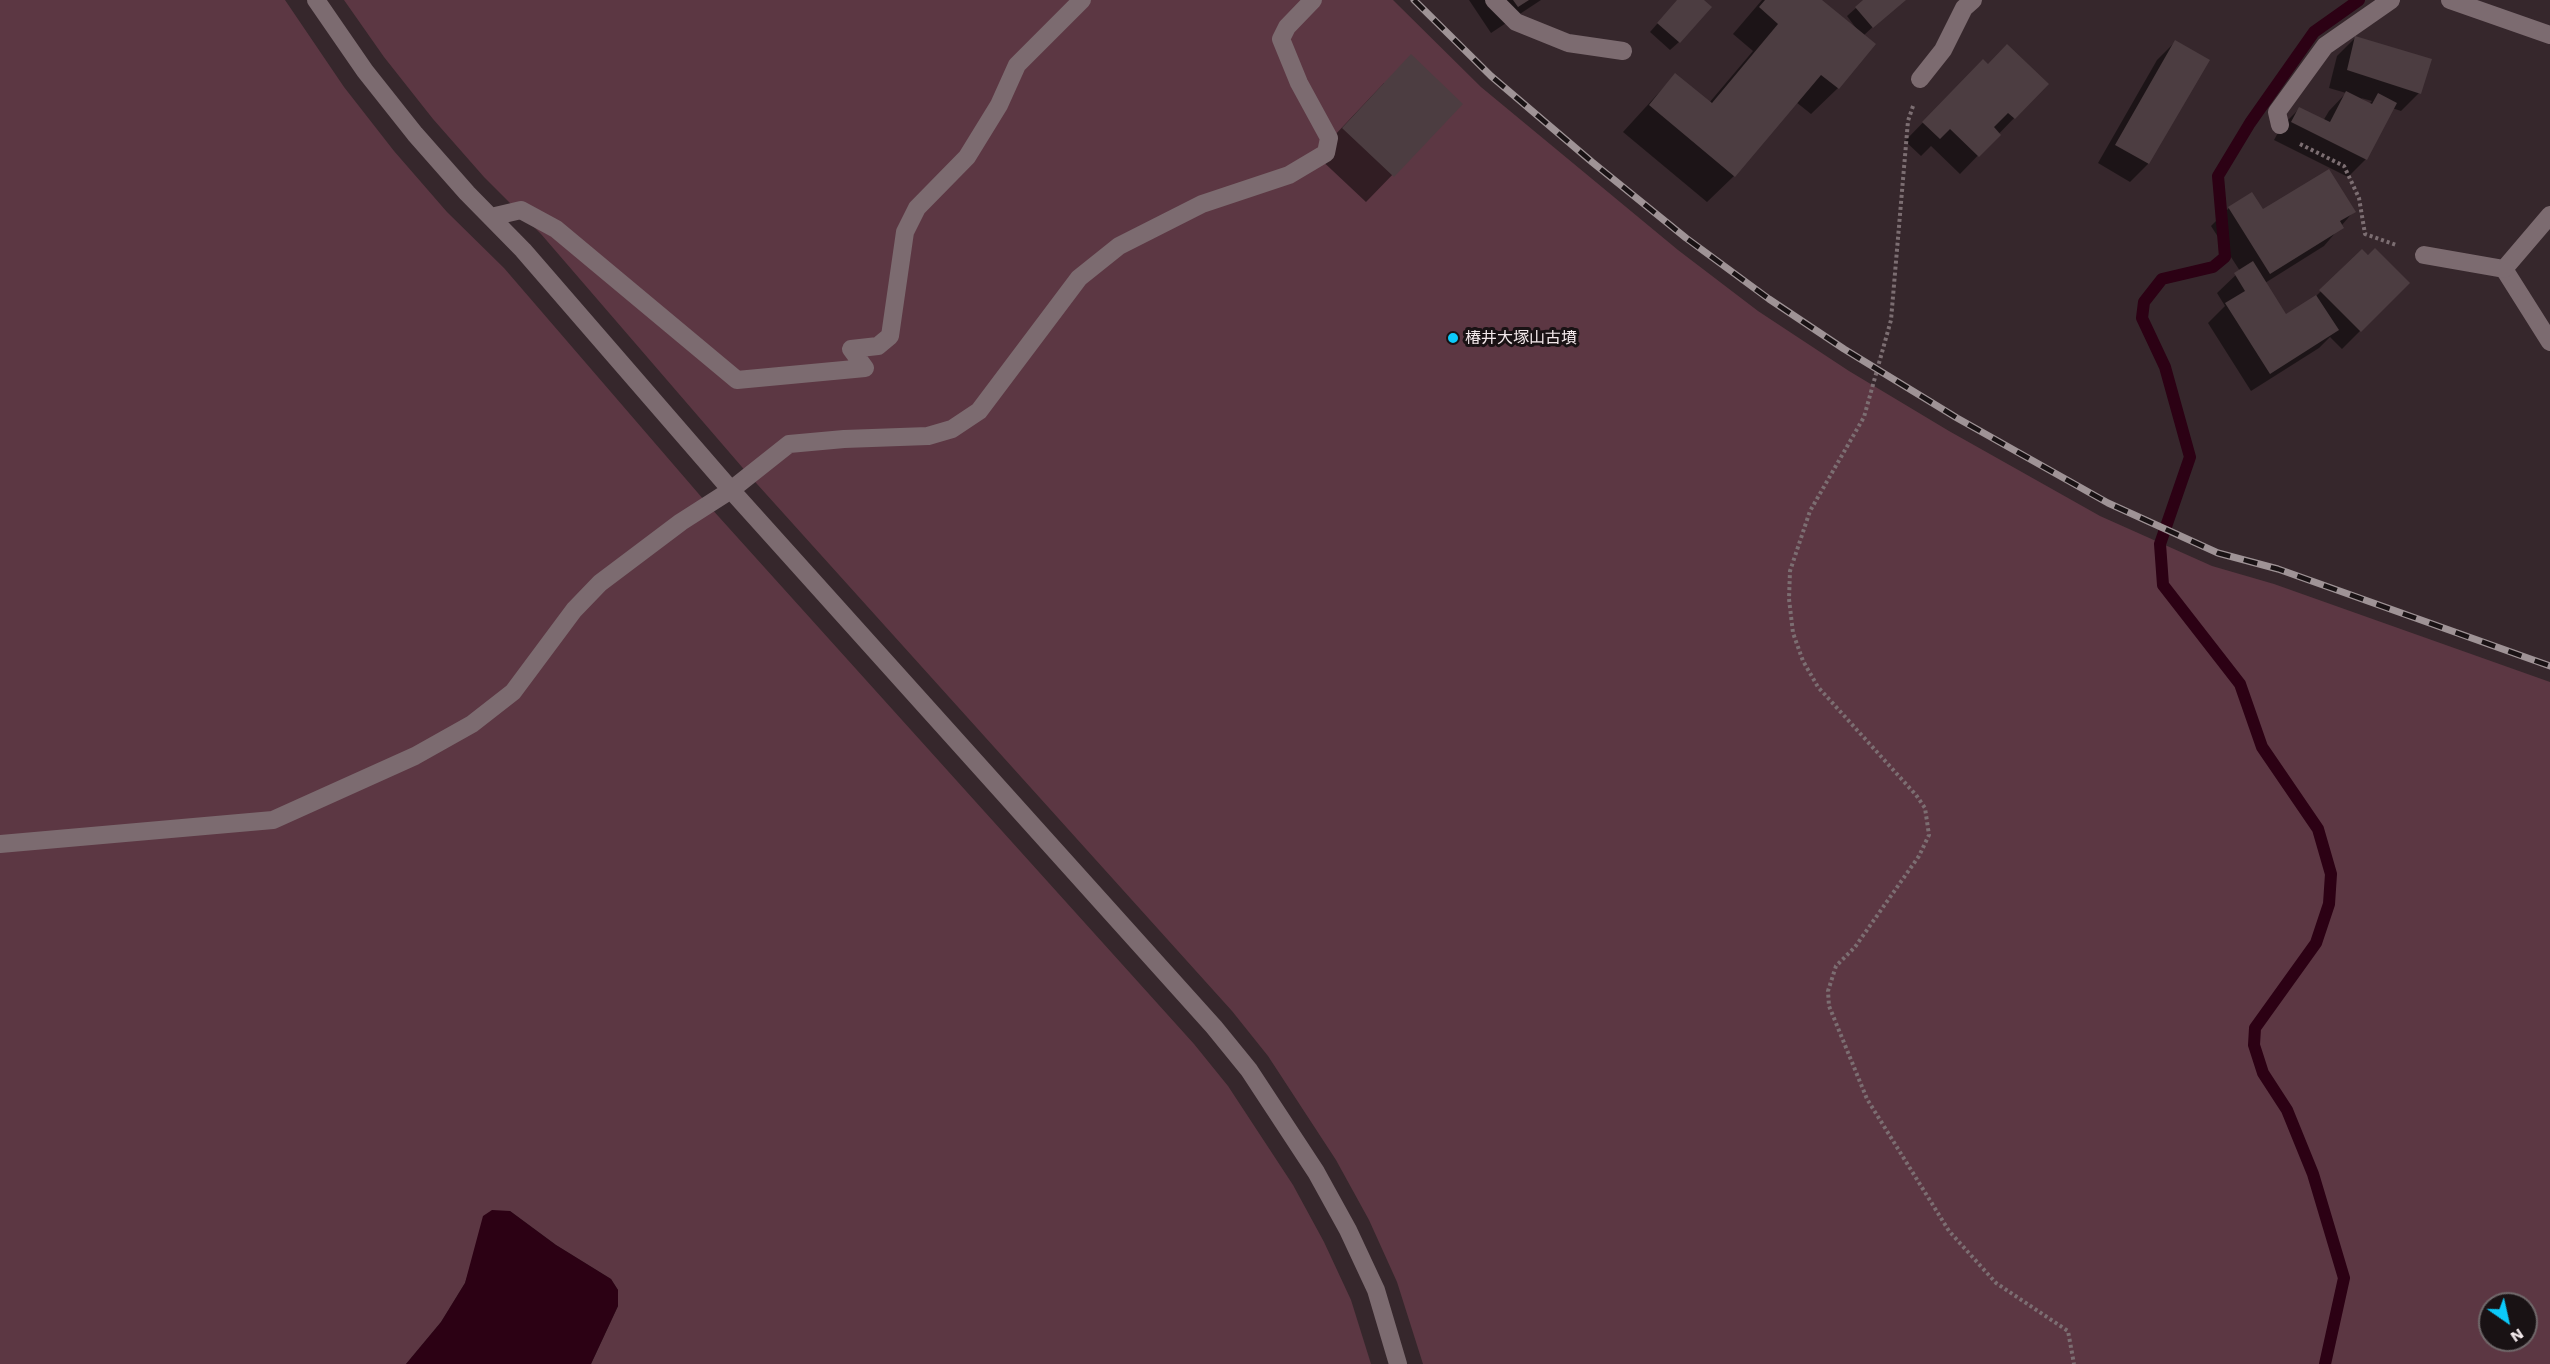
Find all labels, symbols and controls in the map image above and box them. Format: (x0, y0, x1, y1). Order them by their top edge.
place label: 椿井大塚山古墳 (1465, 328, 1577, 348)
marker: 椿井大塚山古墳 (1446, 331, 1460, 345)
north arrow (2478, 1292, 2538, 1352)
text: N (2507, 1324, 2527, 1347)

